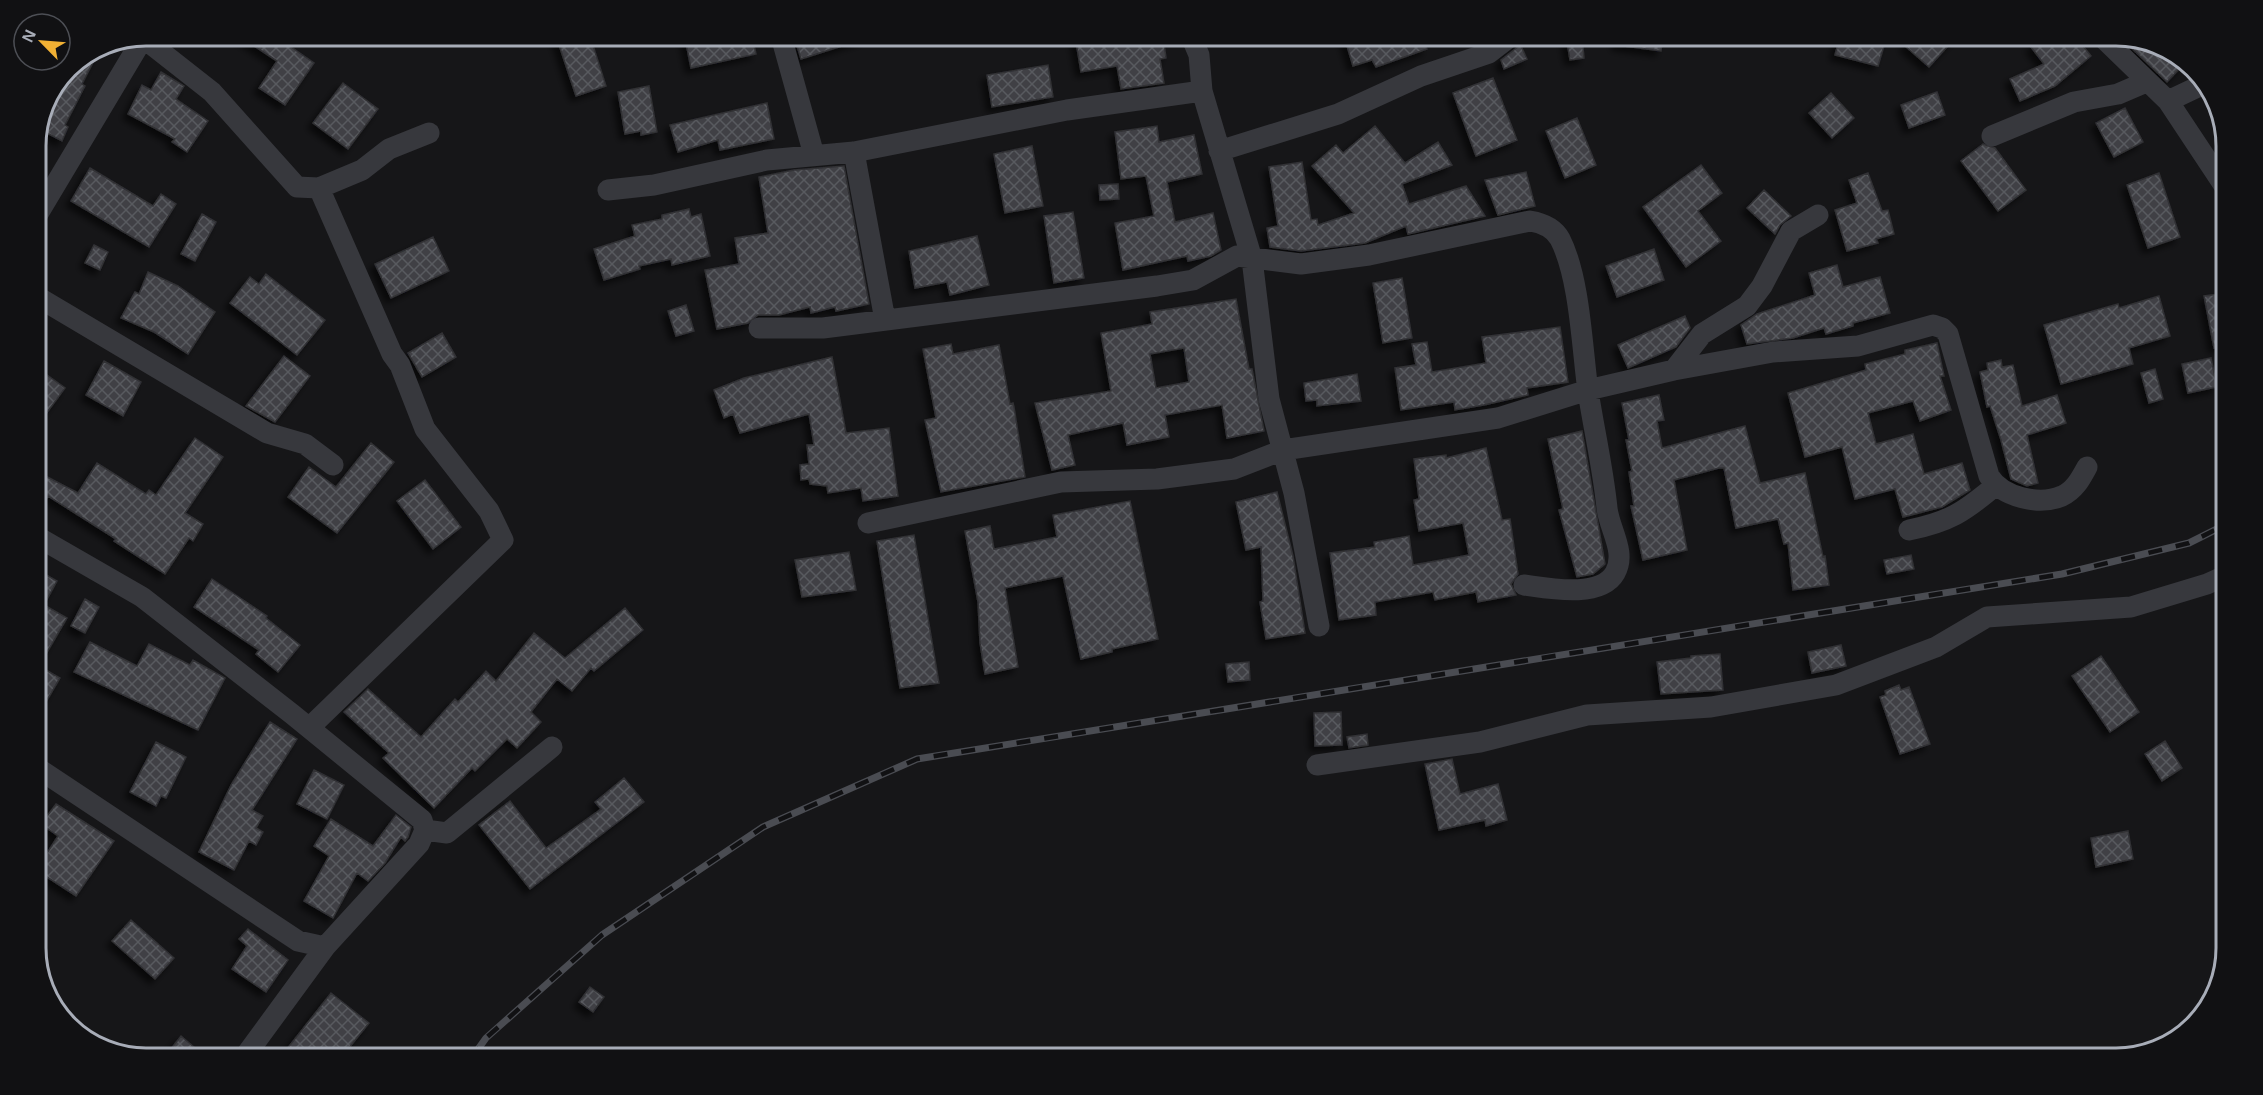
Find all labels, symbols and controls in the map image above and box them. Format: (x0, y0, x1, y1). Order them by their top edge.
north arrow (12, 12, 72, 72)
text: N (19, 27, 39, 45)

